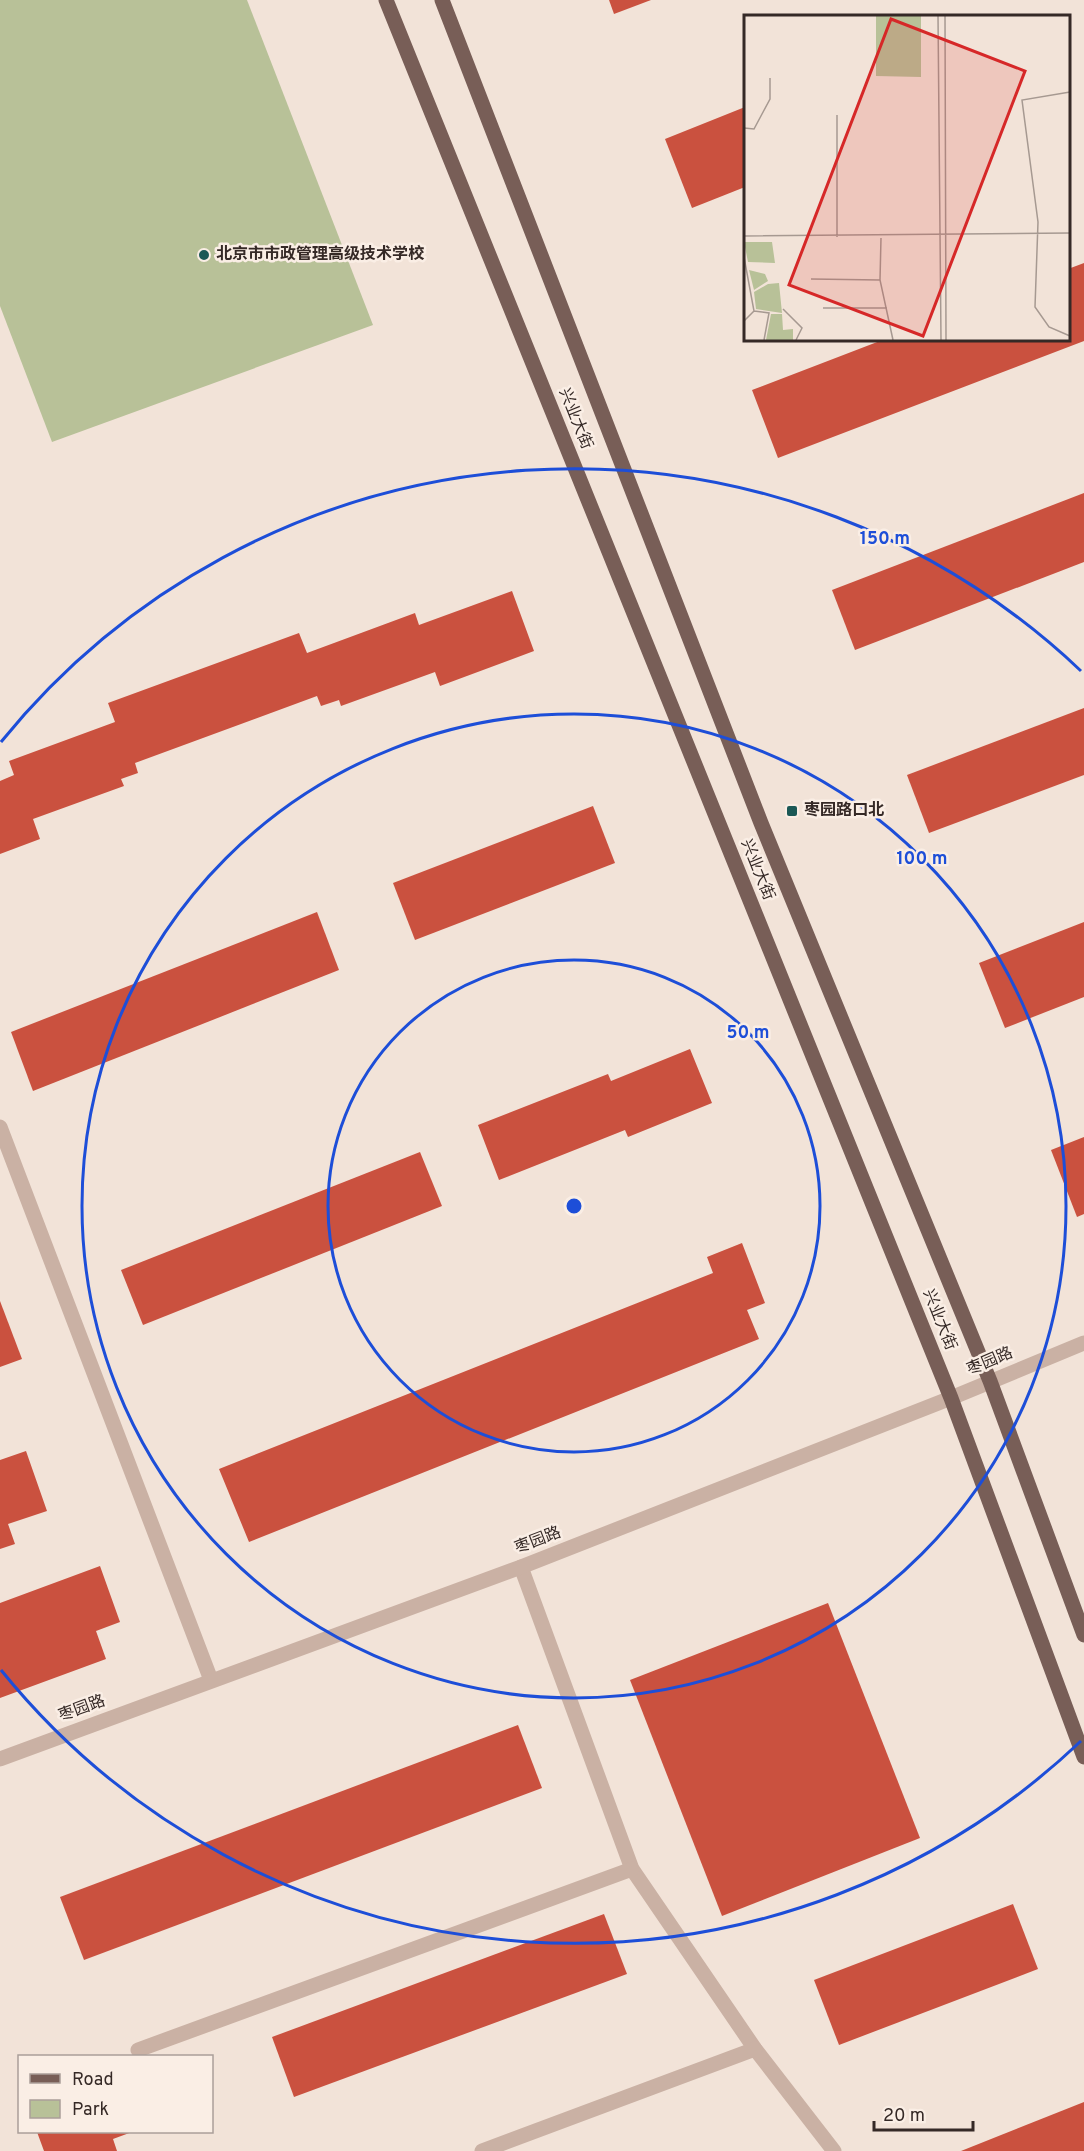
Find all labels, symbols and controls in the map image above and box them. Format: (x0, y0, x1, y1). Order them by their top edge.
inset map (744, 15, 1069, 340)
place label: 北京市市政管理高级技术学校 (216, 244, 425, 265)
marker: 北京市市政管理高级技术学校 (197, 248, 211, 262)
street label: 兴业大街 (554, 386, 596, 452)
text: 150 m (860, 528, 910, 551)
place label: 枣园路口北 (804, 801, 884, 821)
marker: 枣园路口北 (785, 804, 799, 818)
street label: 兴业大街 (736, 837, 778, 903)
text: 100 m (896, 848, 948, 871)
text: 50 m (726, 1022, 770, 1045)
centre of rings (564, 1196, 584, 1216)
street label: 兴业大街 (918, 1287, 960, 1353)
street label: 枣园路 (964, 1343, 1016, 1381)
street label: 枣园路 (512, 1523, 564, 1559)
street label: 枣园路 (56, 1691, 108, 1727)
legend (18, 2055, 213, 2133)
text: Road (72, 2069, 114, 2092)
scale bar (874, 2094, 973, 2132)
text: Park (72, 2099, 109, 2122)
text: 20 m (883, 2105, 925, 2128)

